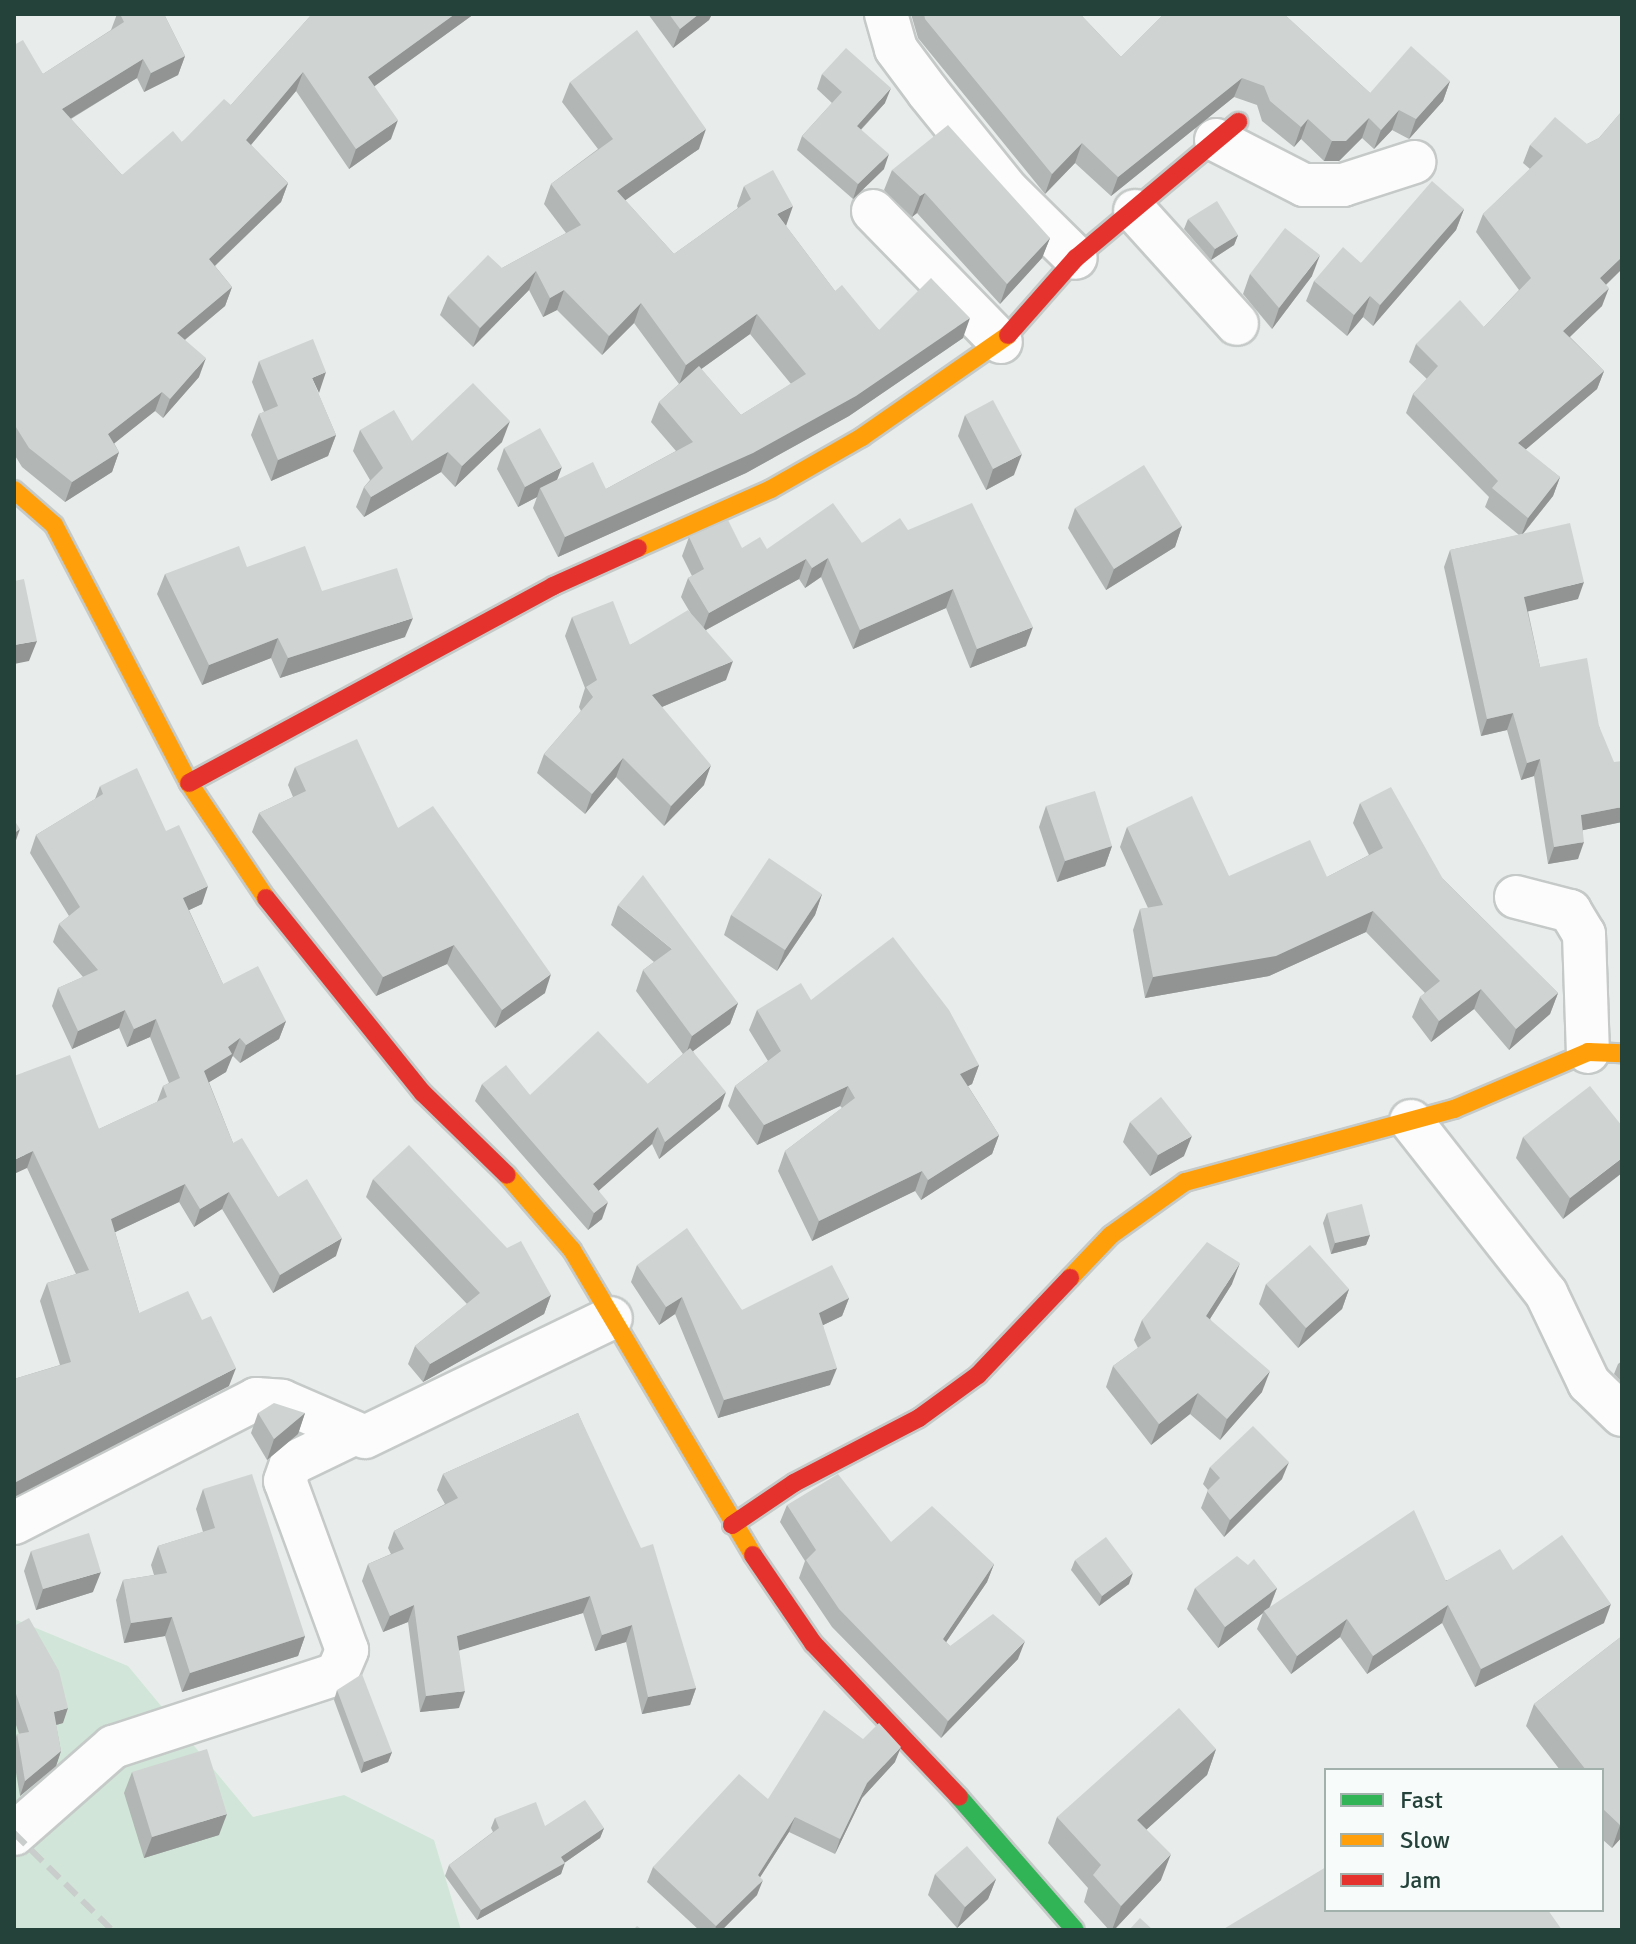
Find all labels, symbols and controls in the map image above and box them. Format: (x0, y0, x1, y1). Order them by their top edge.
legend (1324, 1768, 1604, 1912)
text: Fast (1400, 1785, 1443, 1815)
text: Slow (1400, 1825, 1450, 1855)
text: Jam (1400, 1865, 1441, 1895)

